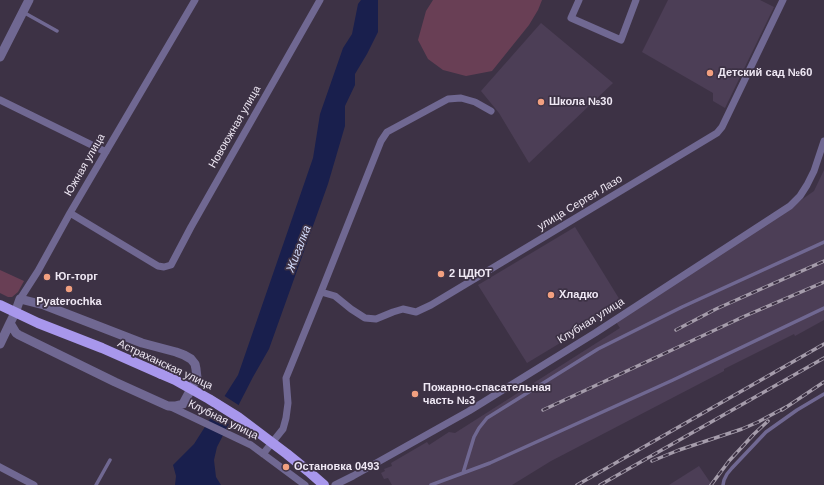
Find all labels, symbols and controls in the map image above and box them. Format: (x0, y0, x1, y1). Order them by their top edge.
place label: Детский сад №60 (718, 66, 812, 80)
marker: Детский сад №60 (705, 68, 715, 78)
street label: Новоюжная улица (206, 84, 264, 170)
place label: Школа №30 (549, 95, 613, 109)
marker: Школа №30 (536, 97, 546, 107)
street label: Южная улица (62, 131, 108, 199)
street label: улица Сергея Лазо (535, 172, 625, 234)
water label: Жигалка (283, 223, 315, 275)
place label: 2 ЦДЮТ (449, 267, 492, 281)
marker: 2 ЦДЮТ (436, 269, 446, 279)
place label: Юг-торг (55, 270, 98, 284)
marker: Юг-торг (42, 272, 52, 282)
marker: Pyaterochka (64, 284, 74, 294)
place label: Хладко (559, 288, 599, 302)
marker: Хладко (546, 290, 556, 300)
place label: Pyaterochka (36, 295, 102, 309)
street label: Клубная улица (555, 295, 627, 347)
street label: Астраханская улица (115, 337, 215, 393)
place label: Пожарно-спасательная часть №3 (423, 381, 551, 407)
marker: Пожарно-спасательная часть №3 (410, 389, 420, 399)
street label: Клубная улица (186, 397, 260, 443)
place label: Остановка 0493 (294, 460, 379, 474)
marker: Остановка 0493 (281, 462, 291, 472)

